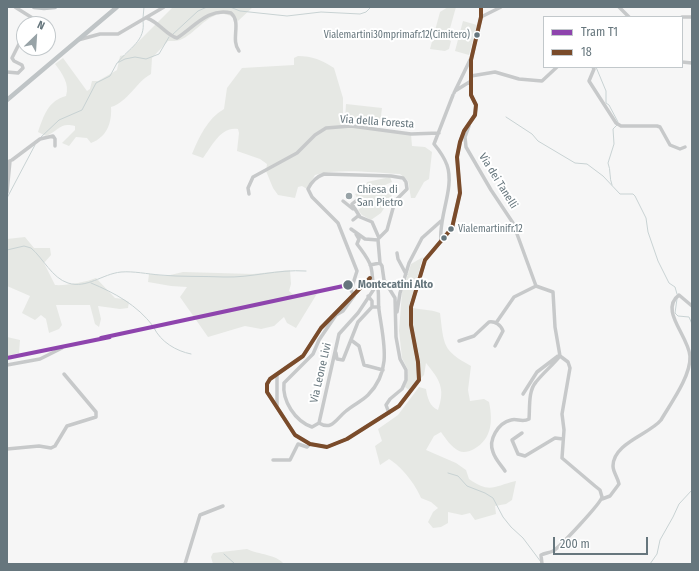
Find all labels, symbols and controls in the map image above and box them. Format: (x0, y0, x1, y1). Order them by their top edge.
north arrow (16, 16, 56, 56)
legend (543, 16, 683, 68)
text: N (35, 18, 47, 33)
text: Tram T1 (581, 25, 618, 39)
place label: Vialemartini30mprimafr.12(Cimitero) (324, 29, 470, 41)
marker: Vialemartini30mprimafr.12(Cimitero) (472, 30, 482, 40)
text: 18 (581, 45, 592, 59)
street label: Via della Foresta (340, 113, 414, 131)
street label: Via dei Tanelli (476, 151, 520, 211)
place label: Chiesa di San Pietro (357, 183, 403, 209)
marker: Chiesa di San Pietro (344, 191, 354, 201)
place label: Vialemartinifr.12 (458, 223, 523, 235)
marker: Vialemartinifr.12 (446, 224, 456, 234)
unlabelled marker (439, 233, 449, 243)
marker: Montecatini Alto (341, 278, 355, 292)
place label: Montecatini Alto (358, 278, 433, 292)
street label: Via Leone Livi (308, 342, 334, 404)
scale bar (555, 529, 650, 555)
text: 200 m (560, 537, 590, 551)

